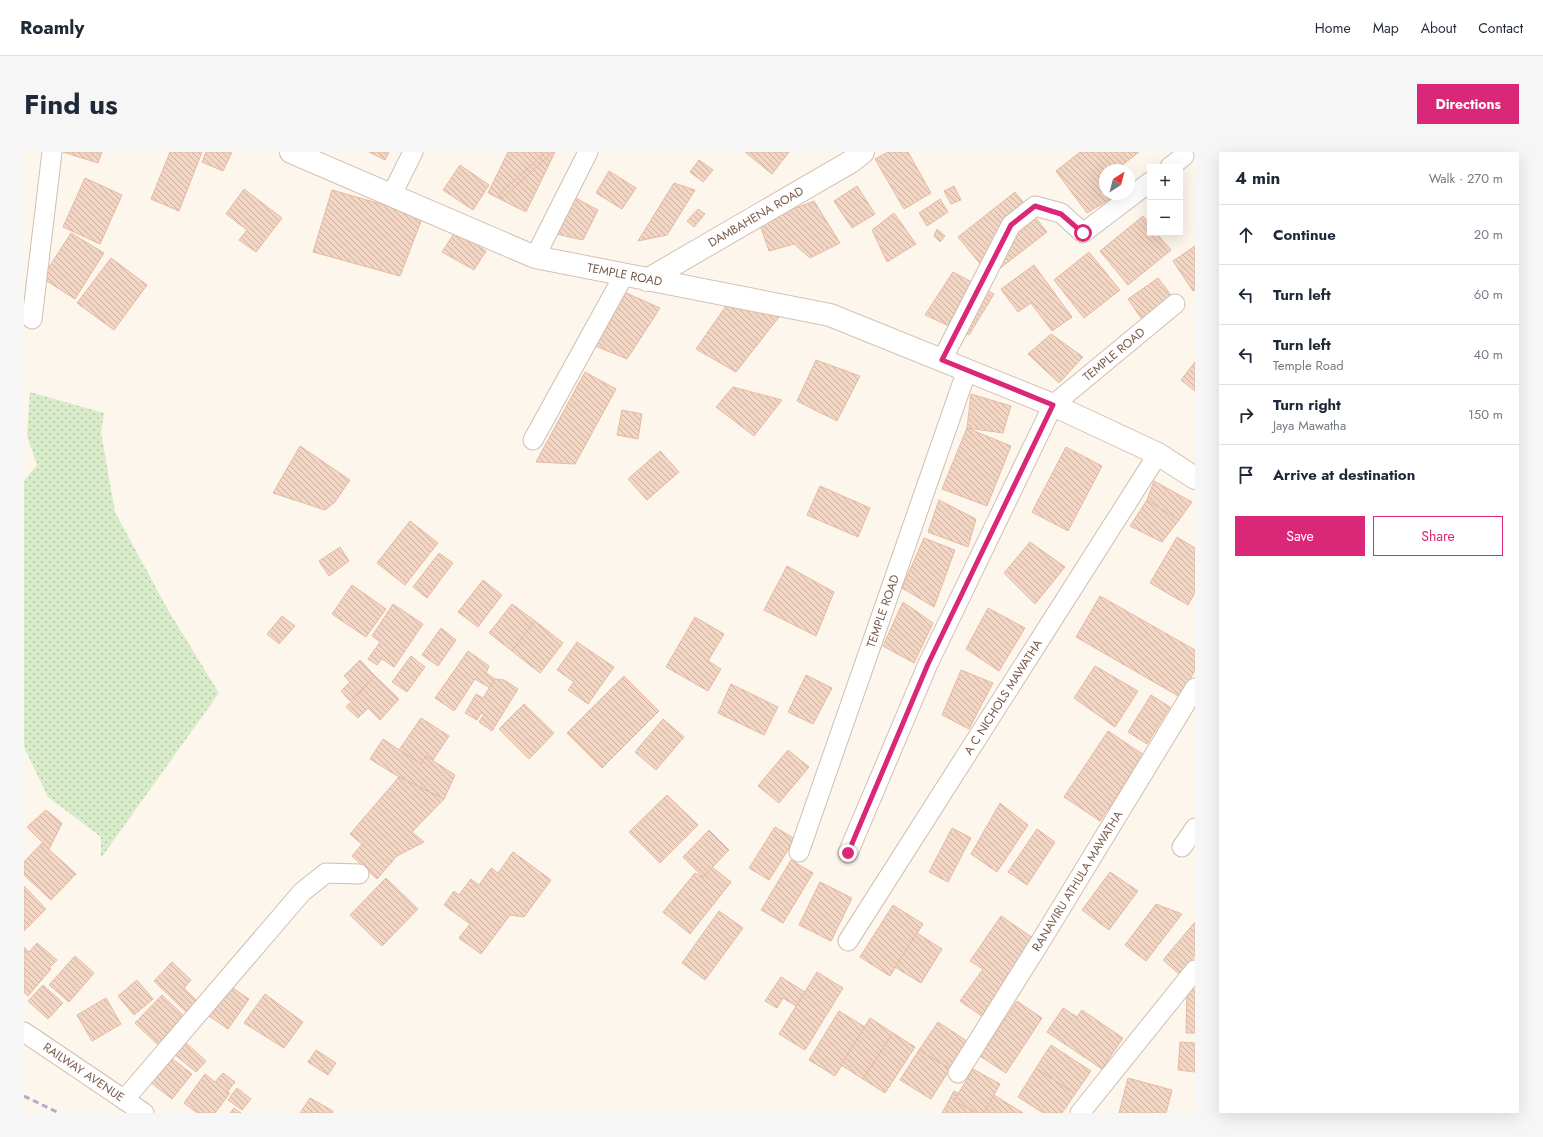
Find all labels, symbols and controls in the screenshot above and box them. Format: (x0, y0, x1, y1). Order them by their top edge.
text: Roamly (20, 14, 84, 41)
text: Home (1315, 18, 1351, 38)
text: Map (1373, 18, 1399, 38)
text: About (1421, 18, 1456, 38)
text: Contact (1478, 18, 1523, 38)
text: Find us (24, 84, 118, 125)
button: Directions (1417, 84, 1519, 124)
north arrow (1099, 164, 1135, 200)
map controls (1147, 164, 1183, 236)
button: + (1147, 164, 1183, 200)
text: 4 min (1235, 166, 1280, 190)
text: Walk · 270 m (1429, 169, 1503, 188)
street label: DAMBAHENA ROAD (705, 182, 807, 252)
button: − (1147, 200, 1183, 236)
route start (1074, 224, 1092, 242)
icon: ahead (1235, 224, 1257, 246)
text: Continue (1273, 224, 1336, 246)
text: 20 m (1474, 225, 1503, 244)
street label: TEMPLE ROAD (586, 258, 664, 291)
icon: left (1235, 284, 1257, 306)
text: Turn left (1273, 284, 1331, 306)
text: 60 m (1474, 285, 1503, 304)
street label: TEMPLE ROAD (1079, 323, 1149, 386)
text: Turn left (1273, 334, 1331, 356)
icon: left (1235, 344, 1257, 366)
text: 40 m (1474, 345, 1503, 364)
text: Temple Road (1273, 356, 1344, 375)
text: Turn right (1273, 394, 1341, 416)
icon: right (1235, 404, 1257, 426)
text: 150 m (1468, 405, 1503, 424)
text: Jaya Mawatha (1273, 416, 1346, 435)
icon: arrive (1235, 464, 1257, 486)
text: Arrive at destination (1273, 464, 1415, 486)
button: Save (1235, 516, 1365, 556)
button: Share (1373, 516, 1503, 556)
street label: TEMPLE ROAD (862, 572, 904, 650)
street label: A C NICHOLS MAWATHA (960, 636, 1047, 759)
street label: RANAVIRU ATHULA MAWATHA (1028, 807, 1127, 955)
route end (839, 844, 857, 862)
street label: RAILWAY AVENUE (39, 1038, 128, 1106)

